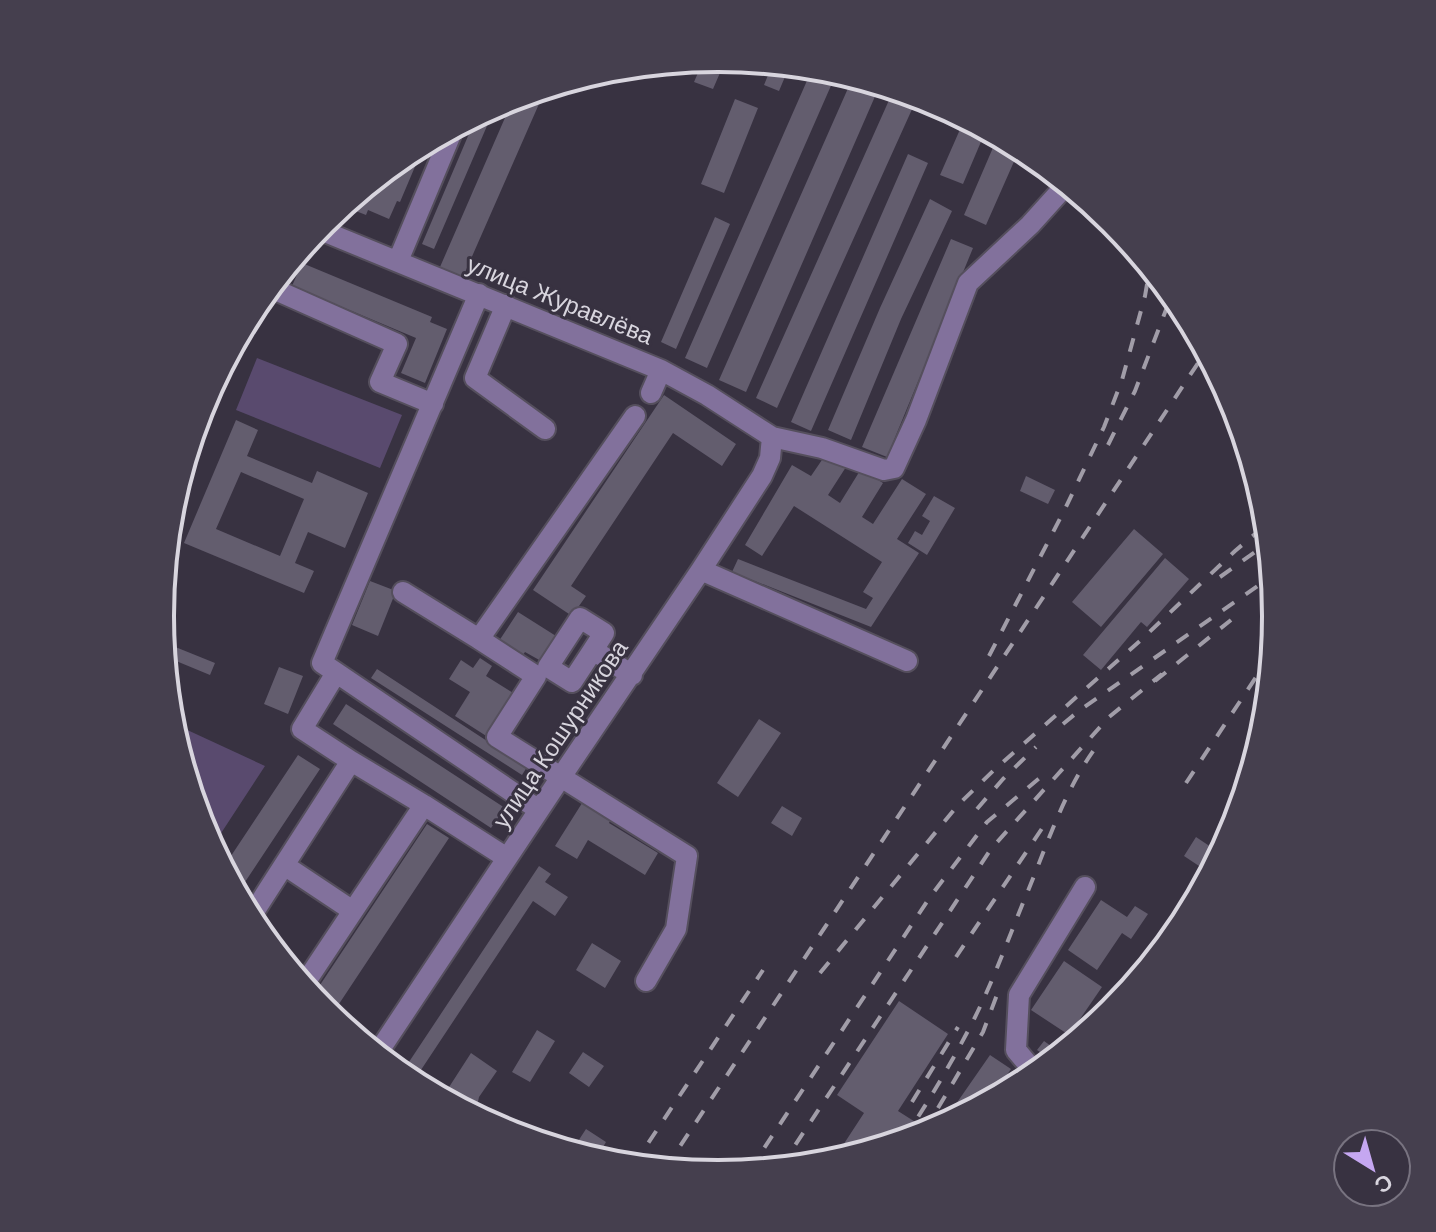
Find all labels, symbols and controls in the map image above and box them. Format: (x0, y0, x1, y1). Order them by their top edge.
street label: улица Журавлёва (462, 249, 658, 352)
street label: улица Кошурникова (485, 633, 635, 834)
north arrow (1332, 1128, 1412, 1208)
text: С (1369, 1167, 1399, 1200)

